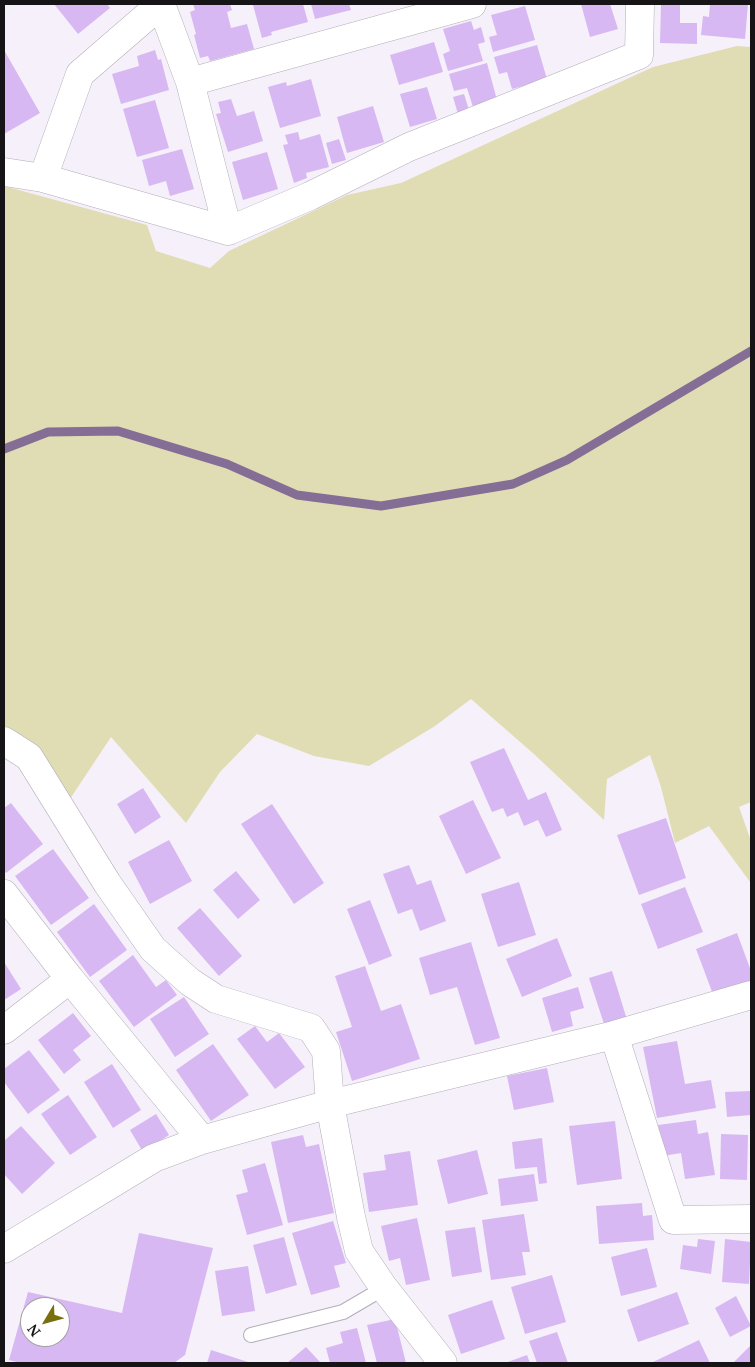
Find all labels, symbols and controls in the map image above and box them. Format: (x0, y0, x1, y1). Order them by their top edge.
north arrow (20, 1297, 70, 1347)
text: N (23, 1321, 44, 1341)

